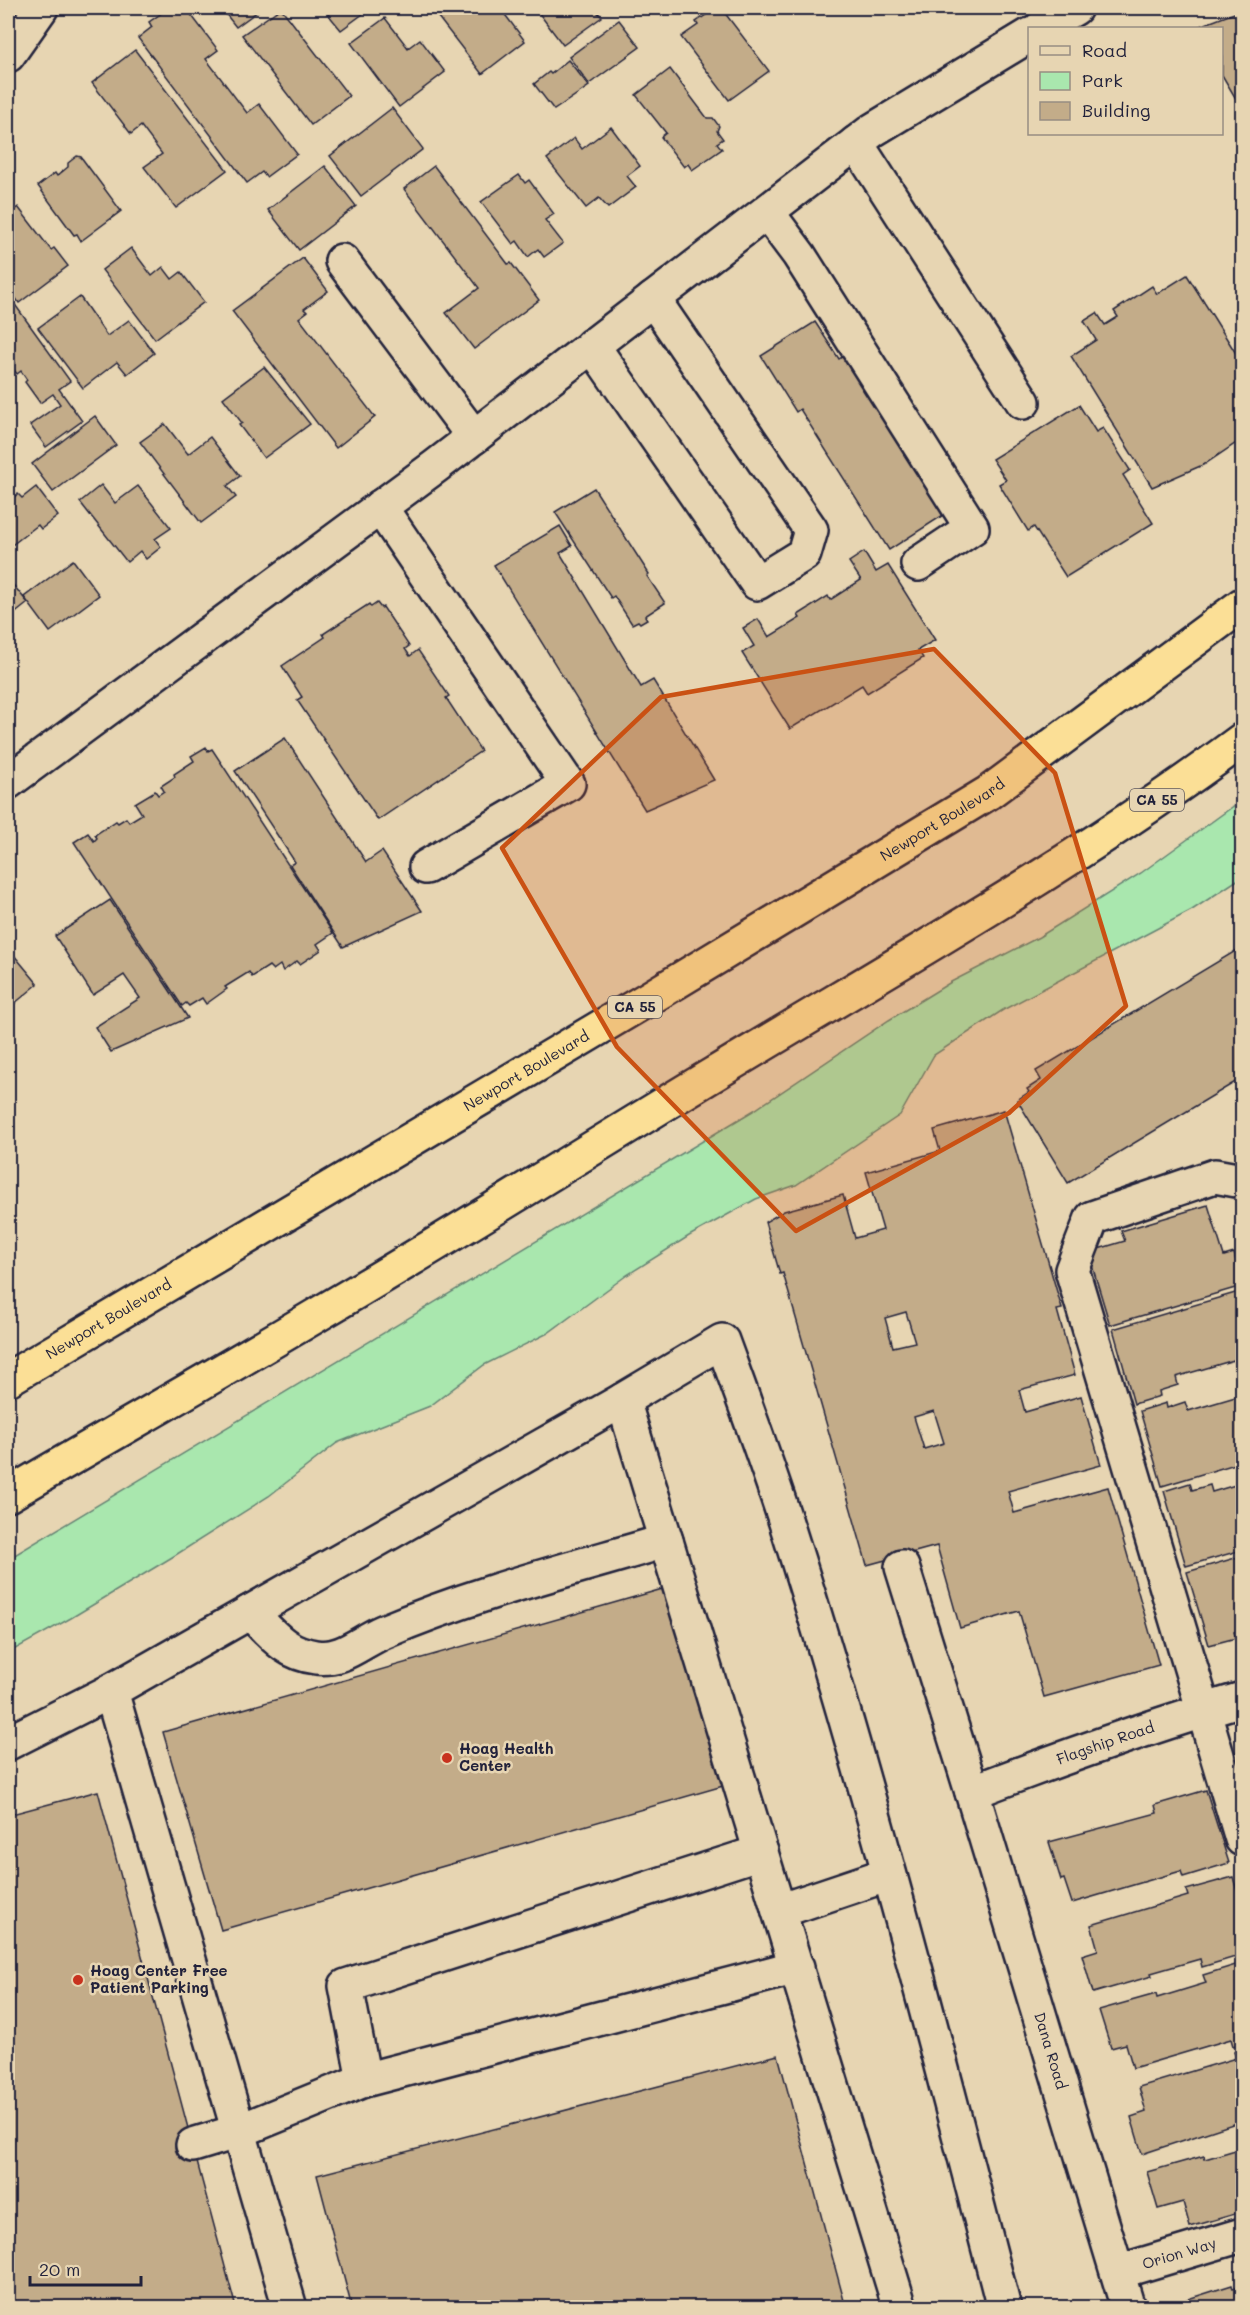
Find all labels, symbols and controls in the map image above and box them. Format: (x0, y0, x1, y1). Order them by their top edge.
legend (1028, 27, 1223, 135)
text: Road (1082, 38, 1127, 62)
text: Park (1082, 68, 1123, 92)
text: Building (1082, 98, 1150, 122)
street label: Newport Boulevard (876, 773, 1008, 865)
road number: CA 55 (1130, 789, 1184, 811)
road number: CA 55 (608, 996, 662, 1018)
street label: Newport Boulevard (459, 1025, 593, 1115)
street label: Newport Boulevard (42, 1273, 175, 1364)
street label: Flagship Road (1054, 1716, 1157, 1769)
place label: Hoag Health Center (459, 1738, 554, 1775)
marker: Hoag Health Center (440, 1751, 454, 1765)
place label: Hoag Center Free Patient Parking (90, 1960, 228, 1997)
marker: Hoag Center Free Patient Parking (71, 1973, 85, 1987)
street label: Dana Road (1030, 2010, 1072, 2091)
street label: Orion Way (1140, 2232, 1219, 2273)
scale bar (30, 2249, 141, 2287)
text: 20 m (39, 2257, 80, 2281)

